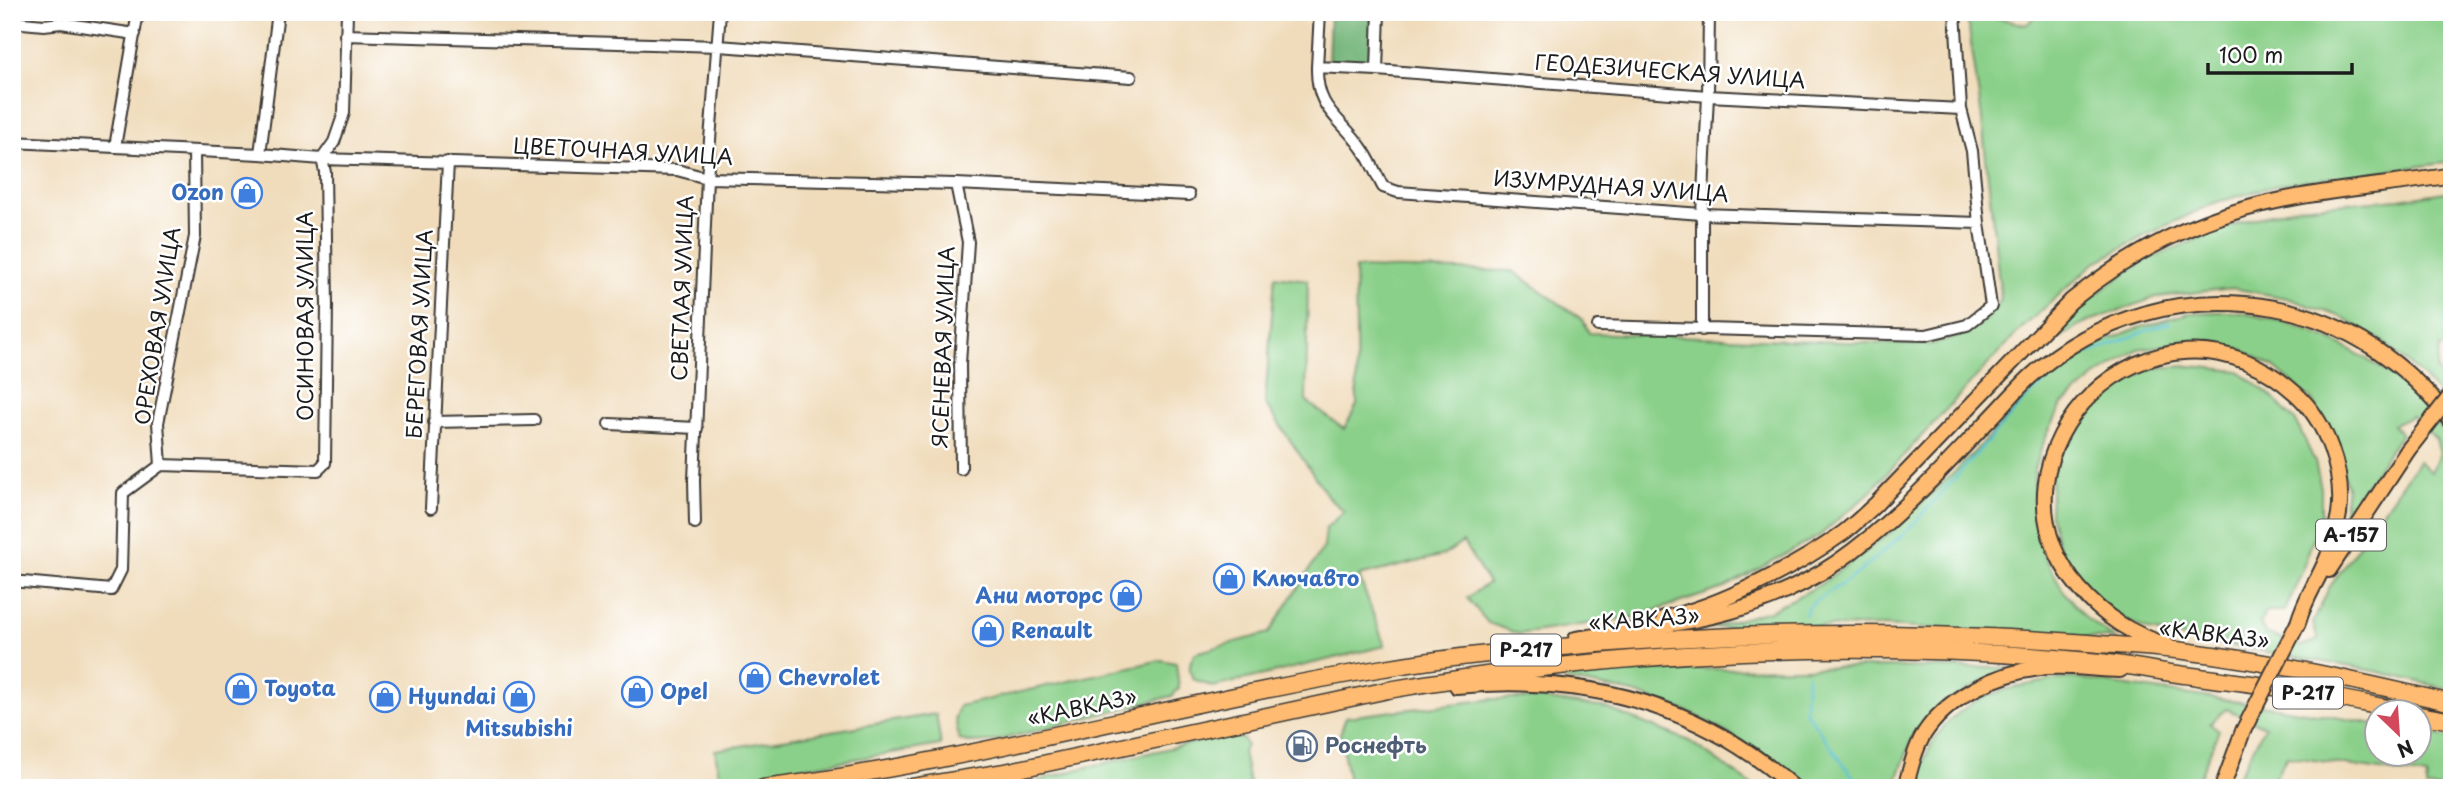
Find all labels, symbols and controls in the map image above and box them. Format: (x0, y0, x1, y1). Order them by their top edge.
scale bar (2208, 32, 2352, 76)
text: 100 m (2219, 38, 2283, 70)
street label: ГЕОДЕЗИЧЕСКАЯ УЛИЦА (1534, 45, 1806, 95)
street label: ЦВЕТОЧНАЯ УЛИЦА (512, 128, 734, 172)
street label: ИЗУМРУДНАЯ УЛИЦА (1492, 161, 1730, 209)
place label: Ozon (171, 175, 224, 207)
shop icon: Ozon (230, 176, 264, 210)
street label: СВЕТЛАЯ УЛИЦА (662, 194, 700, 381)
street label: ОСИНОВАЯ УЛИЦА (288, 211, 320, 421)
street label: ОРЕХОВАЯ УЛИЦА (125, 224, 187, 427)
street label: БЕРЕГОВАЯ УЛИЦА (397, 228, 439, 439)
street label: ЯСЕНЕВАЯ УЛИЦА (922, 245, 962, 448)
road number: А-157 (2316, 520, 2386, 550)
place label: Ключавто (1252, 561, 1359, 593)
shop icon: Ключавто (1212, 562, 1246, 596)
place label: Ани моторс (976, 578, 1103, 610)
shop icon: Ани моторс (1109, 579, 1143, 613)
street label: «КАВКАЗ» (1587, 598, 1700, 638)
street label: «КАВКАЗ» (2157, 610, 2271, 656)
place label: Renault (1011, 613, 1093, 645)
shop icon: Renault (971, 614, 1005, 648)
road number: Р-217 (1491, 635, 1561, 666)
place label: Chevrolet (778, 660, 880, 692)
shop icon: Chevrolet (738, 661, 772, 695)
place label: Toyota (264, 671, 336, 703)
shop icon: Toyota (224, 672, 258, 706)
place label: Opel (660, 674, 708, 706)
shop icon: Opel (620, 675, 654, 709)
road number: Р-217 (2273, 678, 2343, 708)
place label: Hyundai (408, 679, 496, 711)
street label: «КАВКАЗ» (1024, 679, 1139, 733)
shop icon: Hyundai (368, 680, 402, 714)
shop icon: Mitsubishi (502, 680, 536, 714)
north arrow (2362, 698, 2432, 768)
place label: Mitsubishi (465, 711, 573, 743)
place label: Роснефть (1325, 728, 1427, 760)
fuel station icon: Роснефть (1285, 729, 1319, 763)
text: N (2393, 733, 2418, 765)

